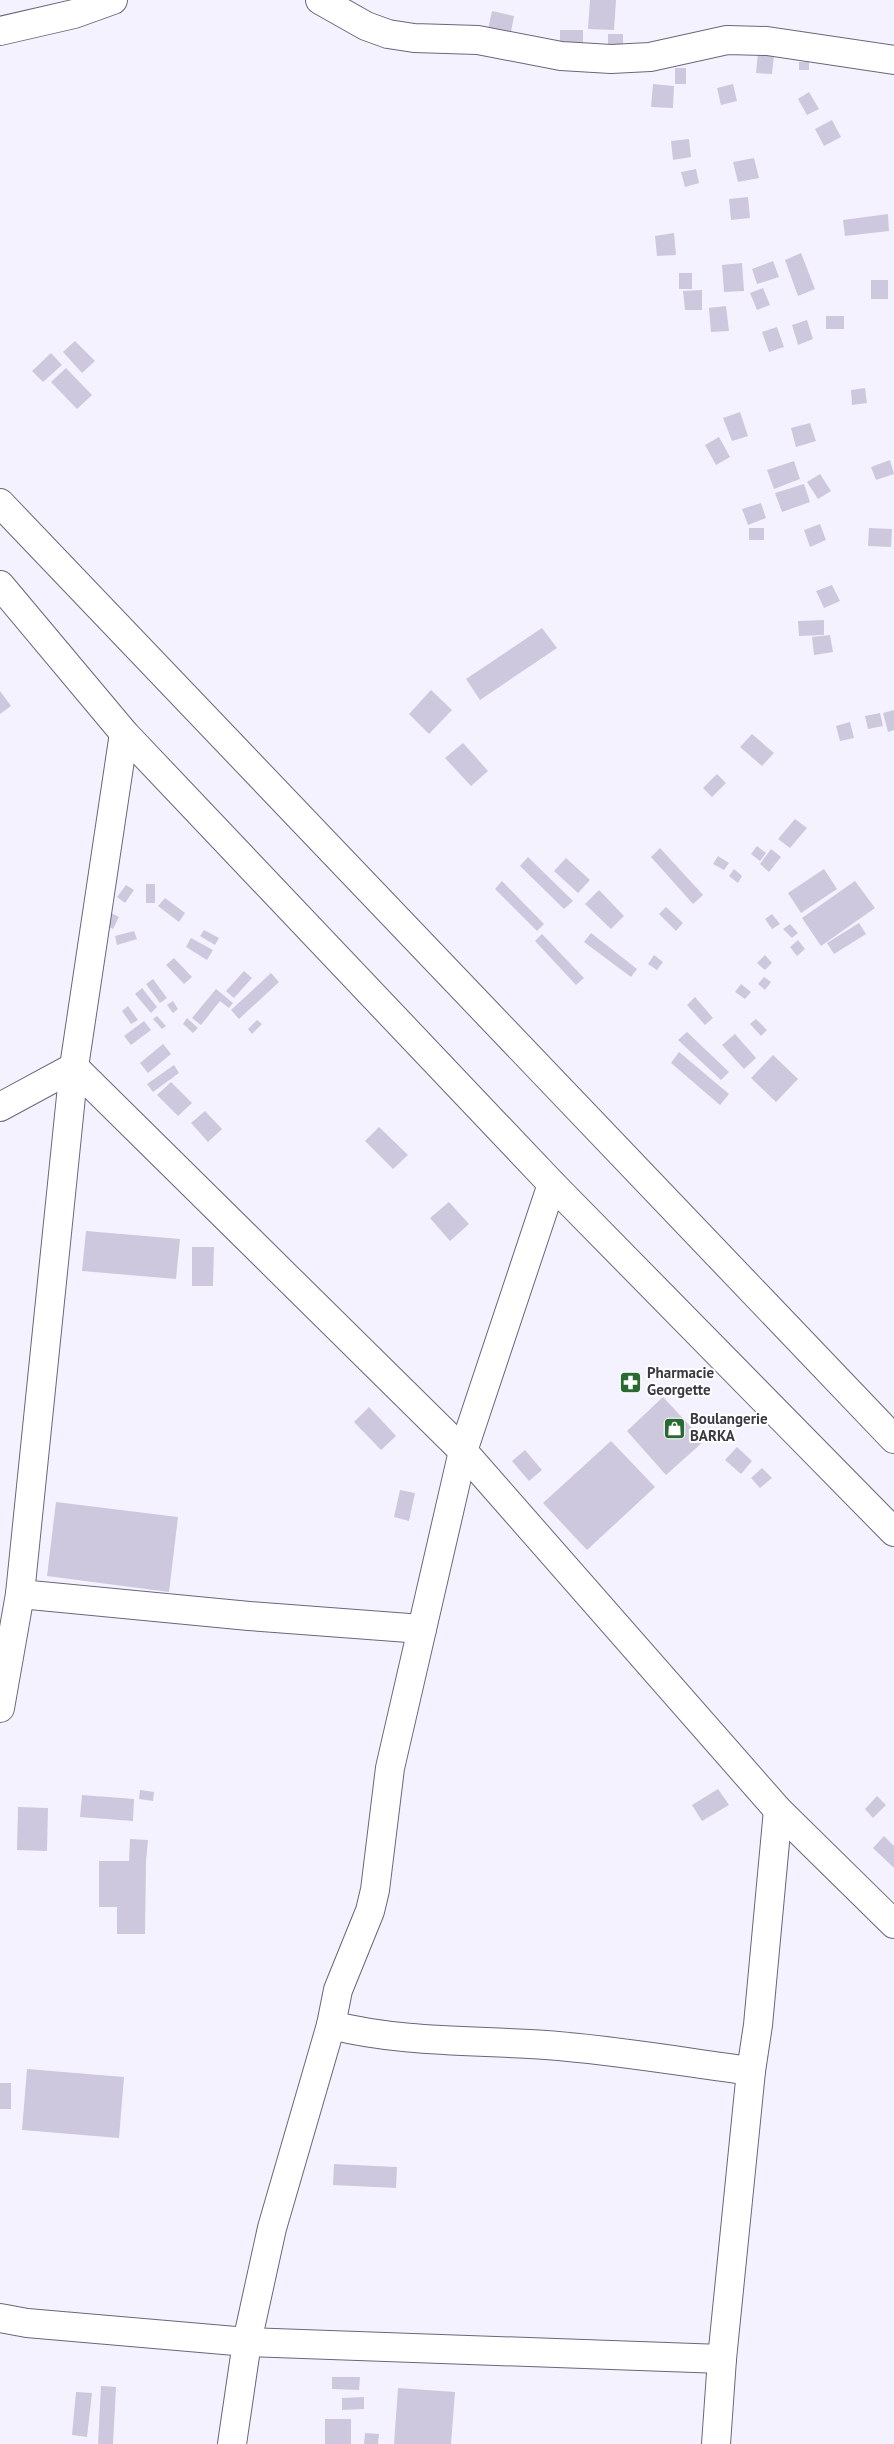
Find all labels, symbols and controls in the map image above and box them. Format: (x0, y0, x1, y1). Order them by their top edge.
place label: Pharmacie Georgette (647, 1363, 715, 1399)
pharmacy icon: Pharmacie Georgette (619, 1370, 643, 1394)
place label: Boulangerie BARKA (690, 1409, 768, 1445)
shop icon: Boulangerie BARKA (662, 1416, 686, 1440)

